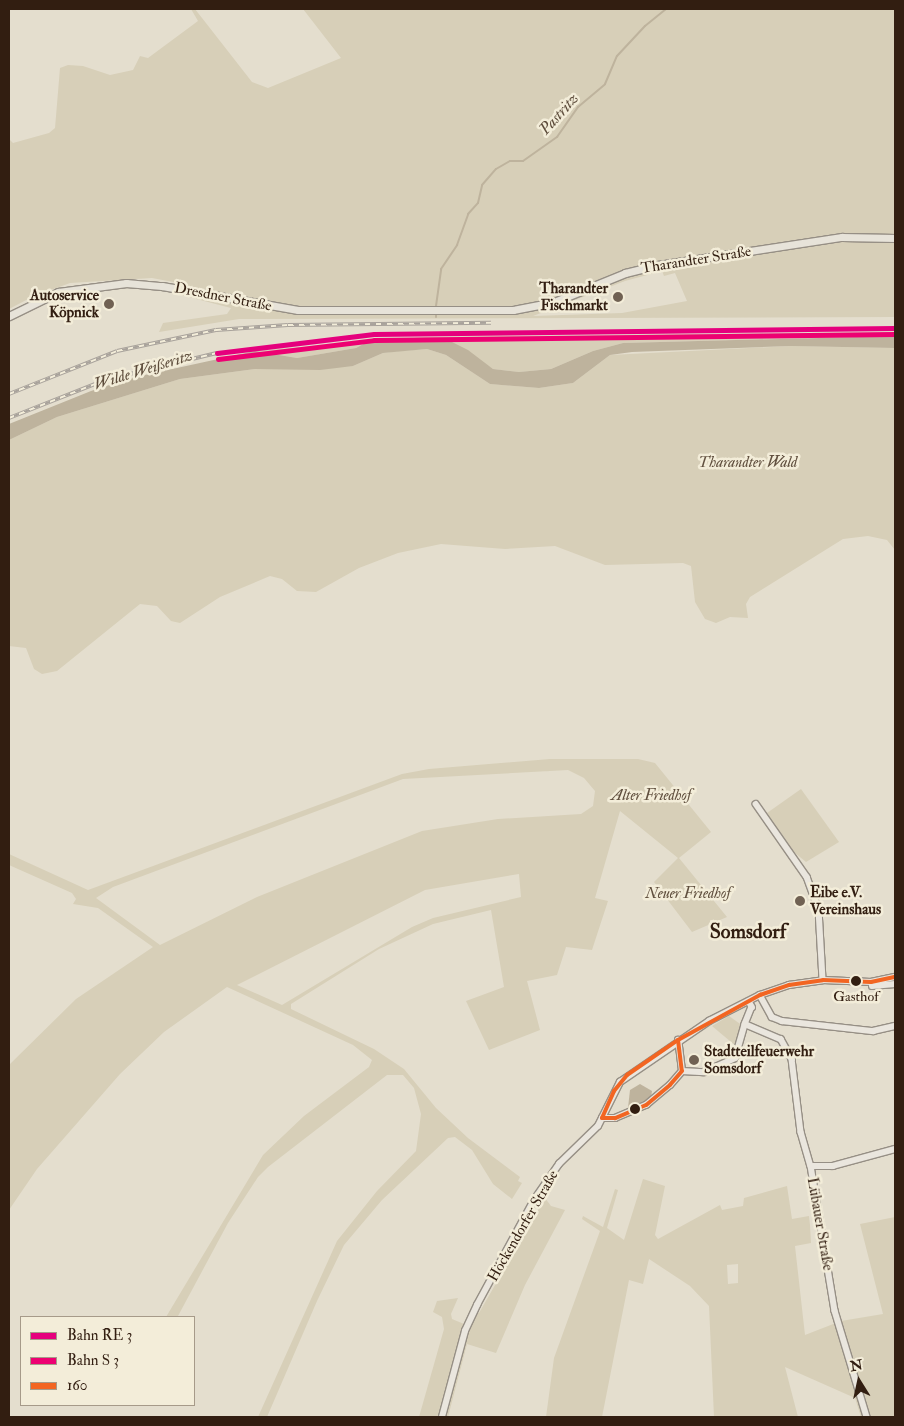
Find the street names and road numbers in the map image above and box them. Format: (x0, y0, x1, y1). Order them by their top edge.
street label: Tharandter Straße (640, 242, 752, 278)
street label: Dresdner Straße (173, 279, 273, 315)
street label: Höckendorfer Straße (484, 1167, 562, 1285)
street label: Lübauer Straße (803, 1176, 837, 1272)

